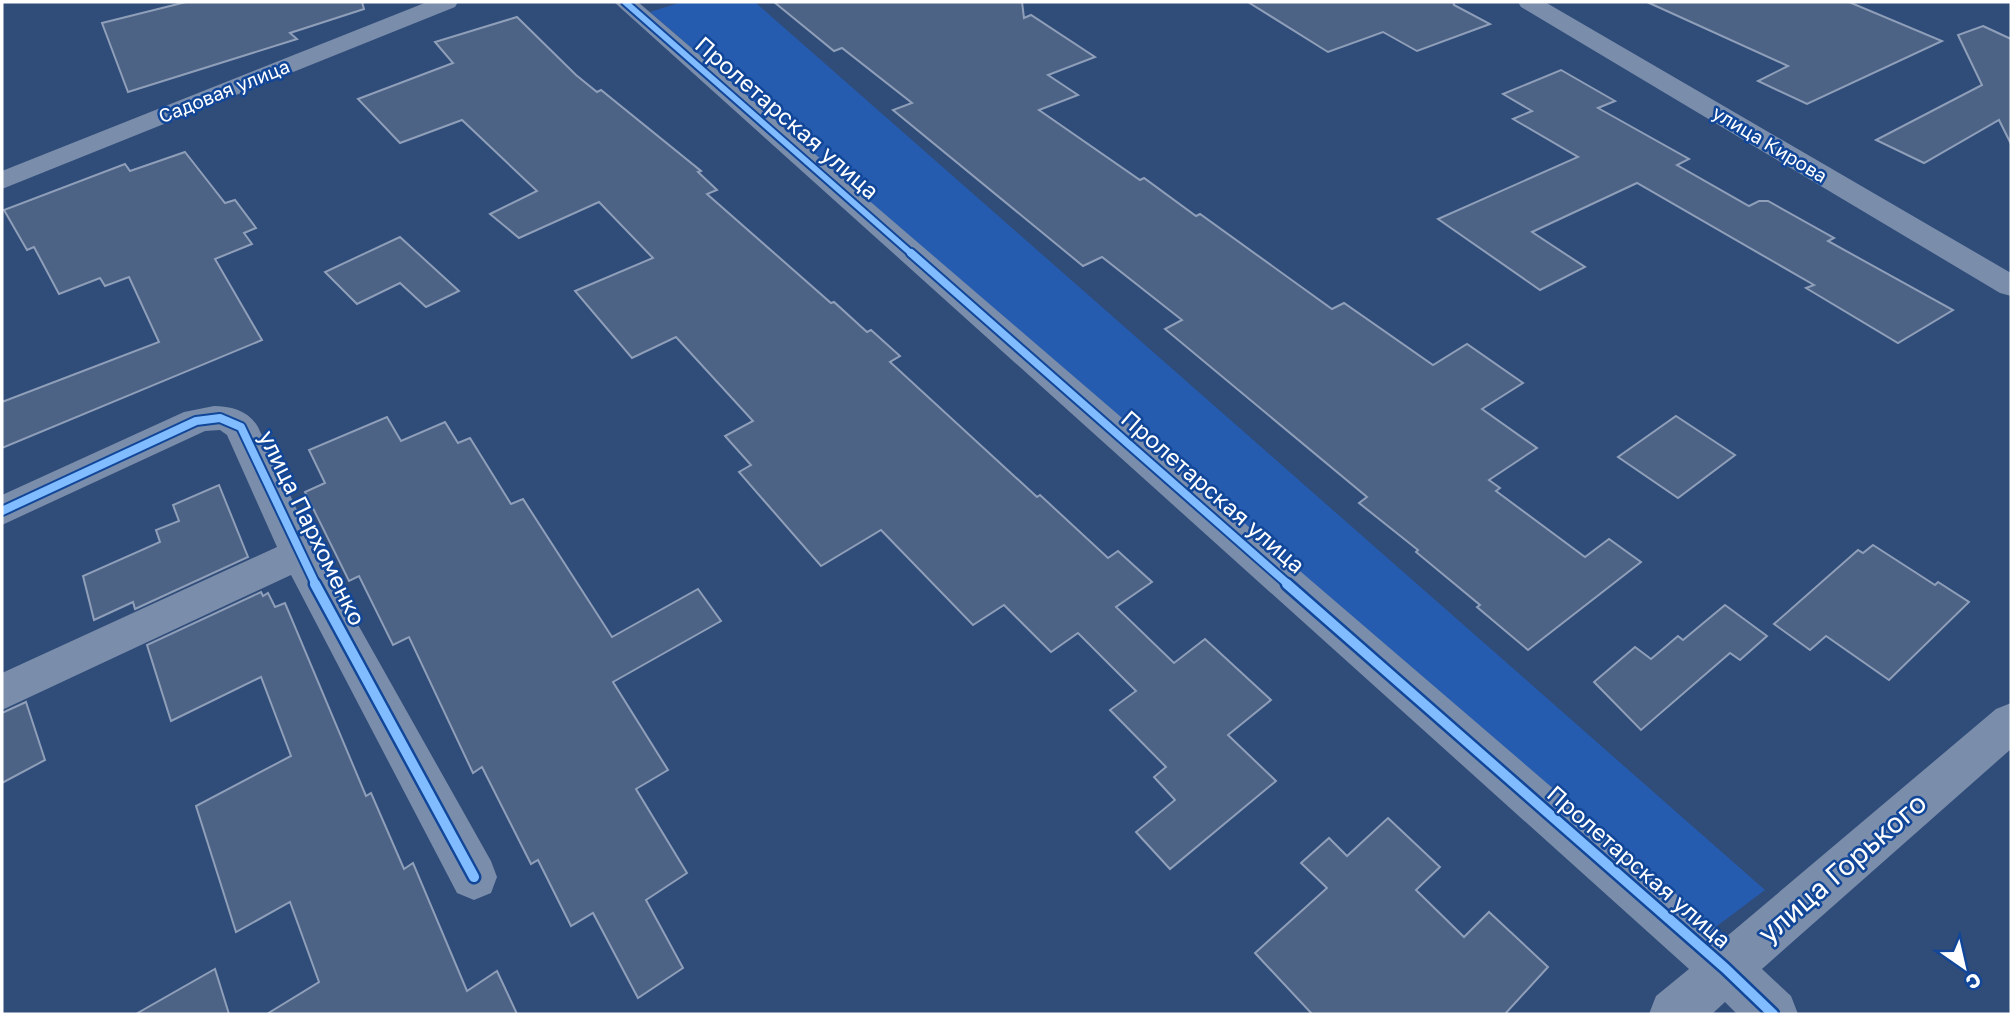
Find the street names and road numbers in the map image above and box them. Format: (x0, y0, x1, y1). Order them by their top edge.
street label: Пролетарская улица (690, 30, 885, 205)
street label: Садовая улица (155, 54, 293, 127)
street label: улица Кирова (1709, 100, 1832, 187)
street label: Пролетарская улица (1116, 404, 1311, 579)
street label: улица Пархоменко (254, 425, 372, 630)
street label: Пролетарская улица (1542, 779, 1737, 954)
street label: улица Горького (1751, 786, 1933, 950)

